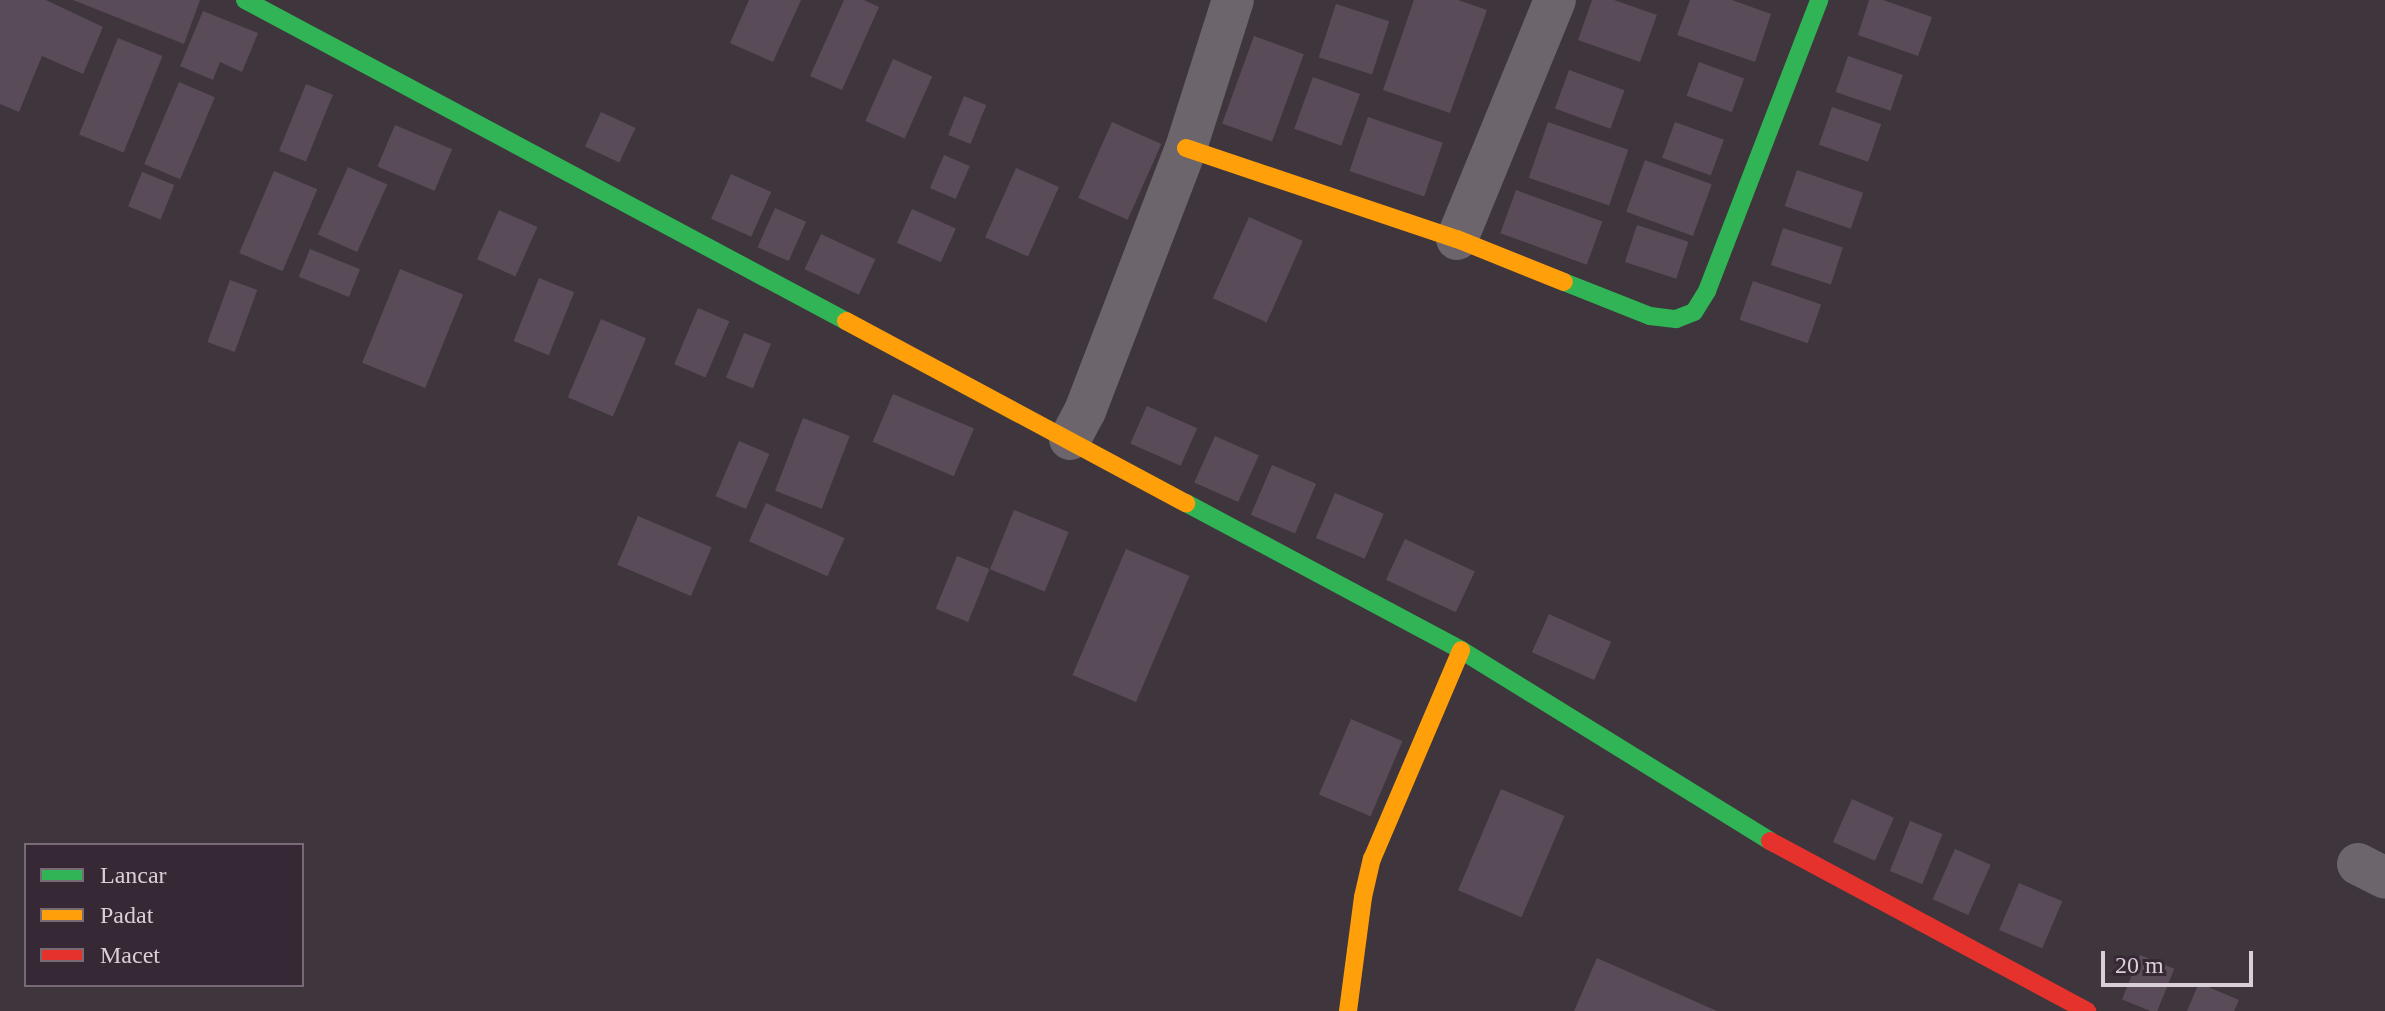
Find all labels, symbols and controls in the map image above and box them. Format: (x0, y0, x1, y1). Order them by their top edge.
legend (24, 843, 304, 987)
text: Lancar (100, 862, 167, 888)
text: Padat (100, 902, 153, 928)
scale bar (2105, 935, 2257, 985)
text: Macet (100, 942, 160, 968)
text: 20 m (2115, 952, 2164, 978)

